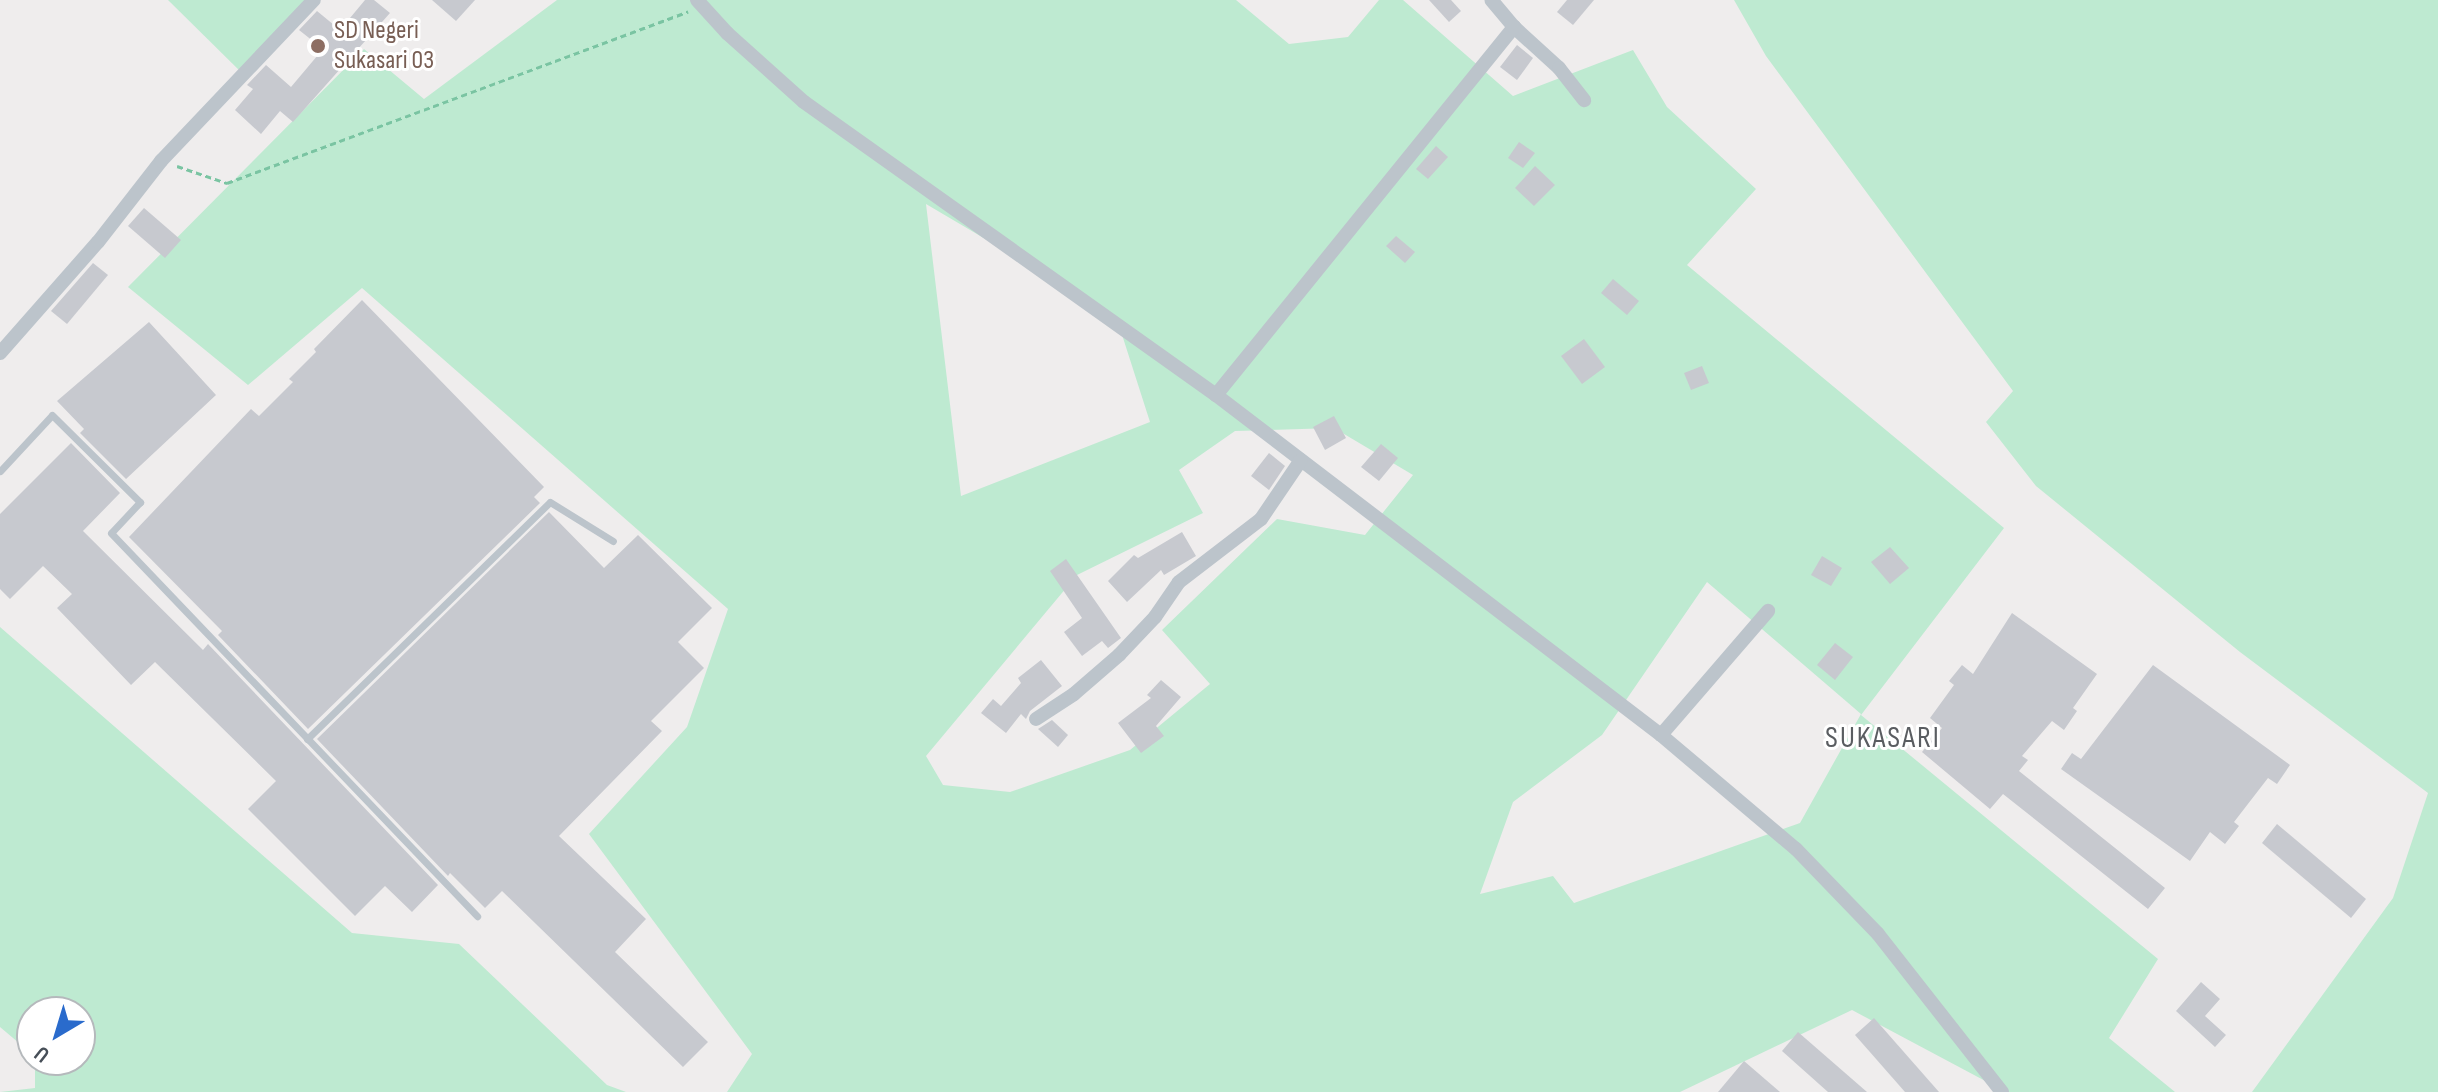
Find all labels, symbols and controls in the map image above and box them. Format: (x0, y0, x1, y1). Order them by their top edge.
place label: SD Negeri Sukasari 03 (334, 15, 434, 76)
marker: SD Negeri Sukasari 03 (309, 37, 327, 55)
district label: SUKASARI (1825, 720, 1941, 756)
north arrow (16, 996, 96, 1076)
text: U (29, 1040, 55, 1068)

